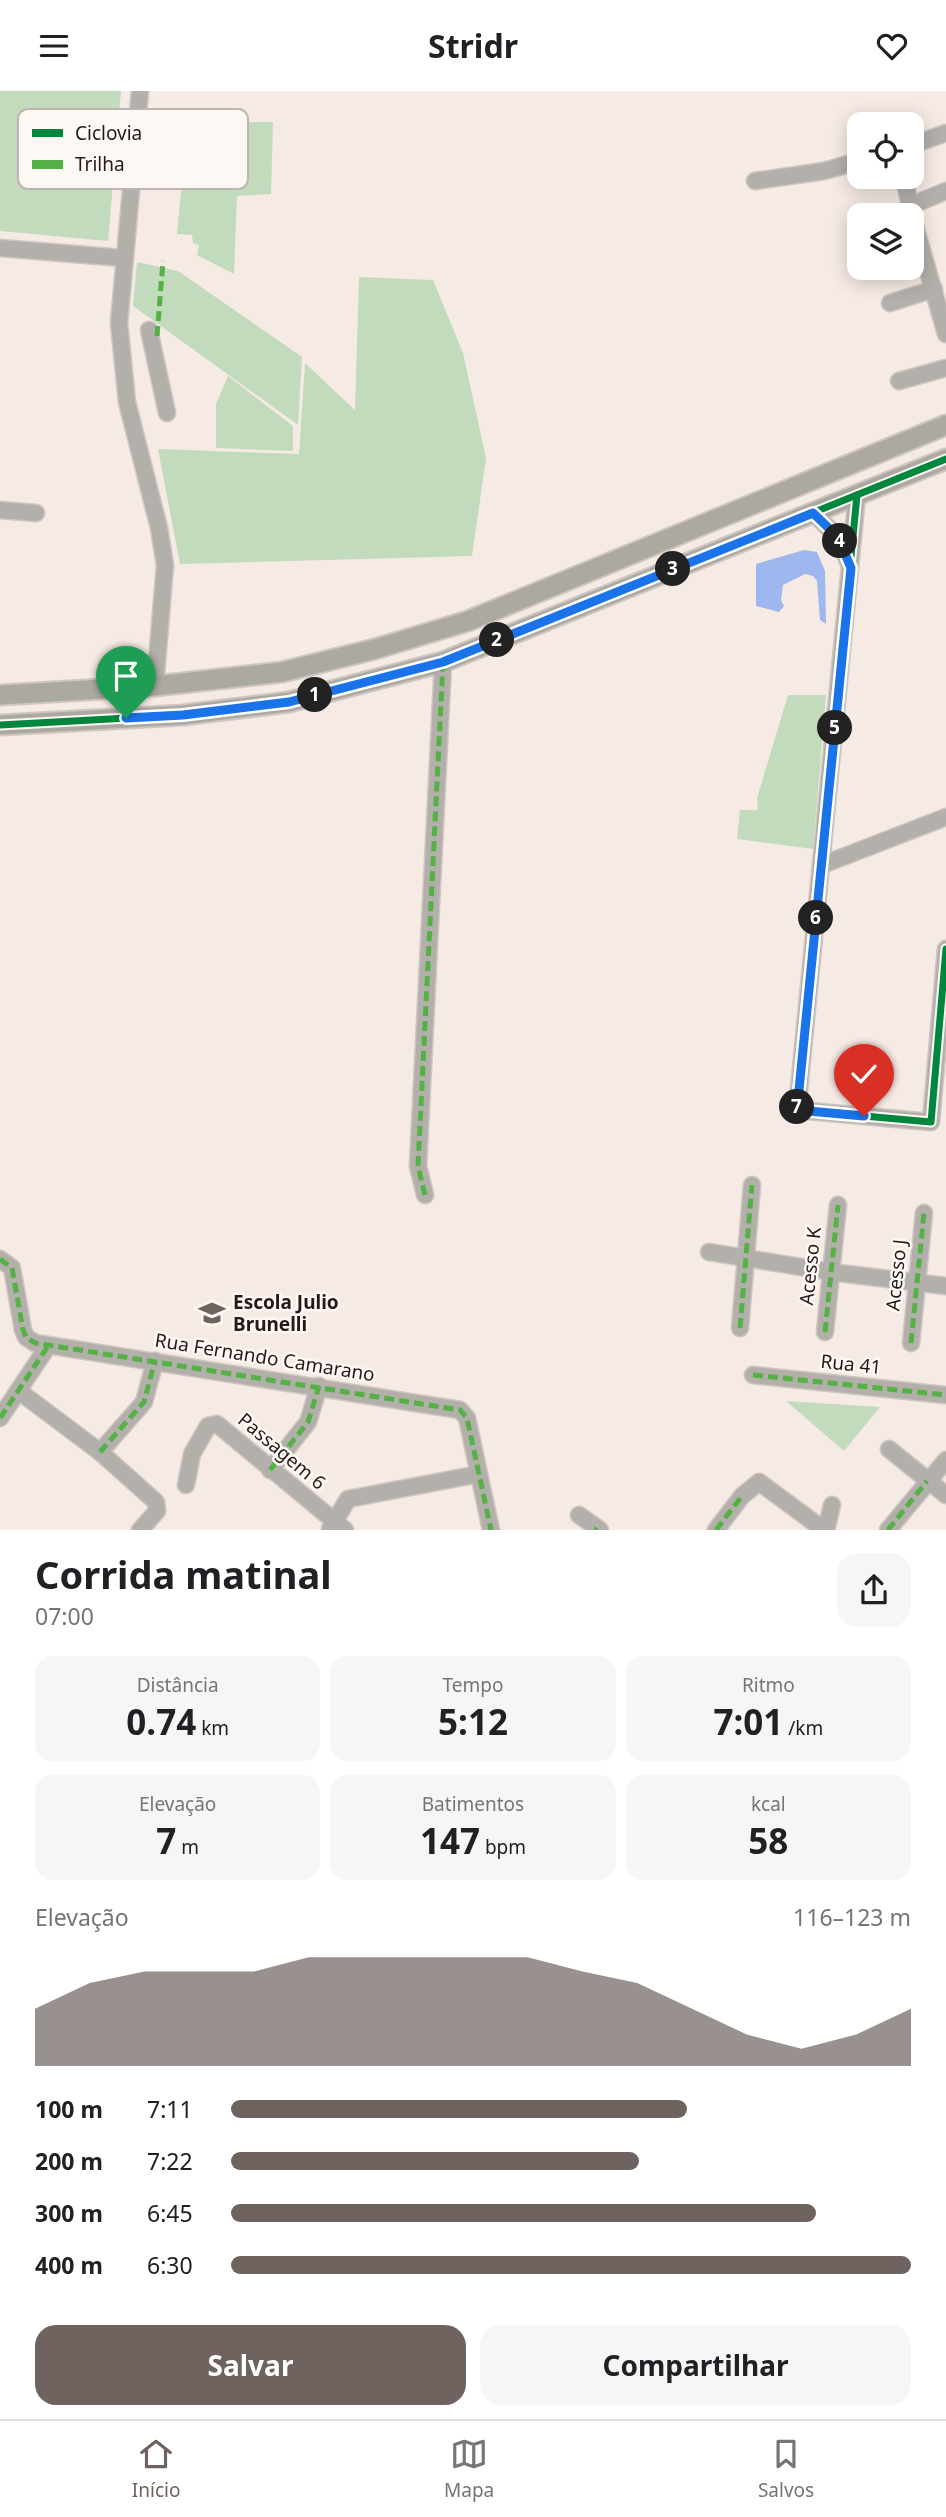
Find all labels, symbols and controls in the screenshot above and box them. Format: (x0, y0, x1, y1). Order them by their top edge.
text: Stridr (428, 24, 518, 67)
icon: menu (35, 27, 73, 65)
icon: heart (873, 27, 911, 65)
legend (18, 109, 248, 189)
map controls (847, 112, 924, 280)
button: locate (847, 112, 924, 189)
text: Ciclovia (75, 120, 142, 146)
text: Trilha (75, 151, 125, 177)
button: layers (847, 203, 924, 280)
pin: 4 (822, 524, 858, 559)
text: 4 (834, 527, 845, 553)
pin: 3 (656, 552, 690, 587)
text: 3 (667, 555, 678, 581)
pin: 2 (480, 623, 514, 657)
text: 2 (491, 626, 502, 652)
pin (96, 646, 156, 718)
icon: arrive (107, 657, 145, 695)
pin: 1 (298, 677, 332, 713)
text: 1 (309, 681, 320, 707)
pin: 5 (818, 711, 852, 745)
text: 5 (829, 714, 840, 740)
pin: 6 (798, 901, 834, 935)
text: 6 (810, 904, 821, 930)
pin (834, 1044, 894, 1116)
icon: check (845, 1055, 883, 1093)
pin: 7 (780, 1089, 814, 1125)
text: 7 (791, 1093, 802, 1119)
street label: Acesso K (793, 1225, 827, 1306)
street label: Acesso J (879, 1238, 913, 1312)
place label: Escola Julio Brunelli (233, 1289, 339, 1337)
school or university icon: Escola Julio Brunelli (197, 1298, 227, 1328)
street label: Rua Fernando Camarano (153, 1327, 377, 1387)
street label: Rua 41 (819, 1348, 883, 1380)
street label: Passagem 6 (233, 1407, 331, 1495)
text: Corrida matinal (35, 1548, 332, 1600)
button: share (837, 1553, 911, 1627)
text: 07:00 (35, 1600, 94, 1632)
text: Distância (137, 1672, 219, 1698)
text: Tempo (443, 1672, 503, 1698)
text: Ritmo (742, 1672, 795, 1698)
text: 0.74 (126, 1698, 196, 1745)
text: 5:12 (438, 1698, 508, 1745)
text: 7:01 (713, 1698, 783, 1745)
text: km (196, 1715, 229, 1741)
text: /km (783, 1715, 823, 1741)
text: Elevação (139, 1791, 216, 1817)
text: Batimentos (422, 1791, 524, 1817)
text: kcal (751, 1791, 786, 1817)
text: 7 (156, 1817, 176, 1864)
text: 147 (420, 1817, 480, 1864)
text: 58 (748, 1817, 788, 1864)
text: m (176, 1834, 199, 1860)
text: bpm (480, 1834, 526, 1860)
text: Elevação (35, 1901, 129, 1933)
text: 116–123 m (793, 1901, 911, 1933)
text: 100 m (35, 2093, 103, 2125)
text: 7:11 (147, 2093, 193, 2125)
text: 200 m (35, 2145, 103, 2177)
text: 7:22 (147, 2145, 193, 2177)
text: 300 m (35, 2197, 103, 2229)
text: 6:45 (147, 2197, 193, 2229)
text: 400 m (35, 2249, 103, 2281)
text: 6:30 (147, 2249, 193, 2281)
button: Salvar (35, 2325, 466, 2405)
button: Compartilhar (480, 2325, 911, 2405)
tab: Início (132, 2435, 180, 2503)
tab: Mapa (444, 2435, 494, 2503)
tab: Salvos (758, 2435, 814, 2503)

